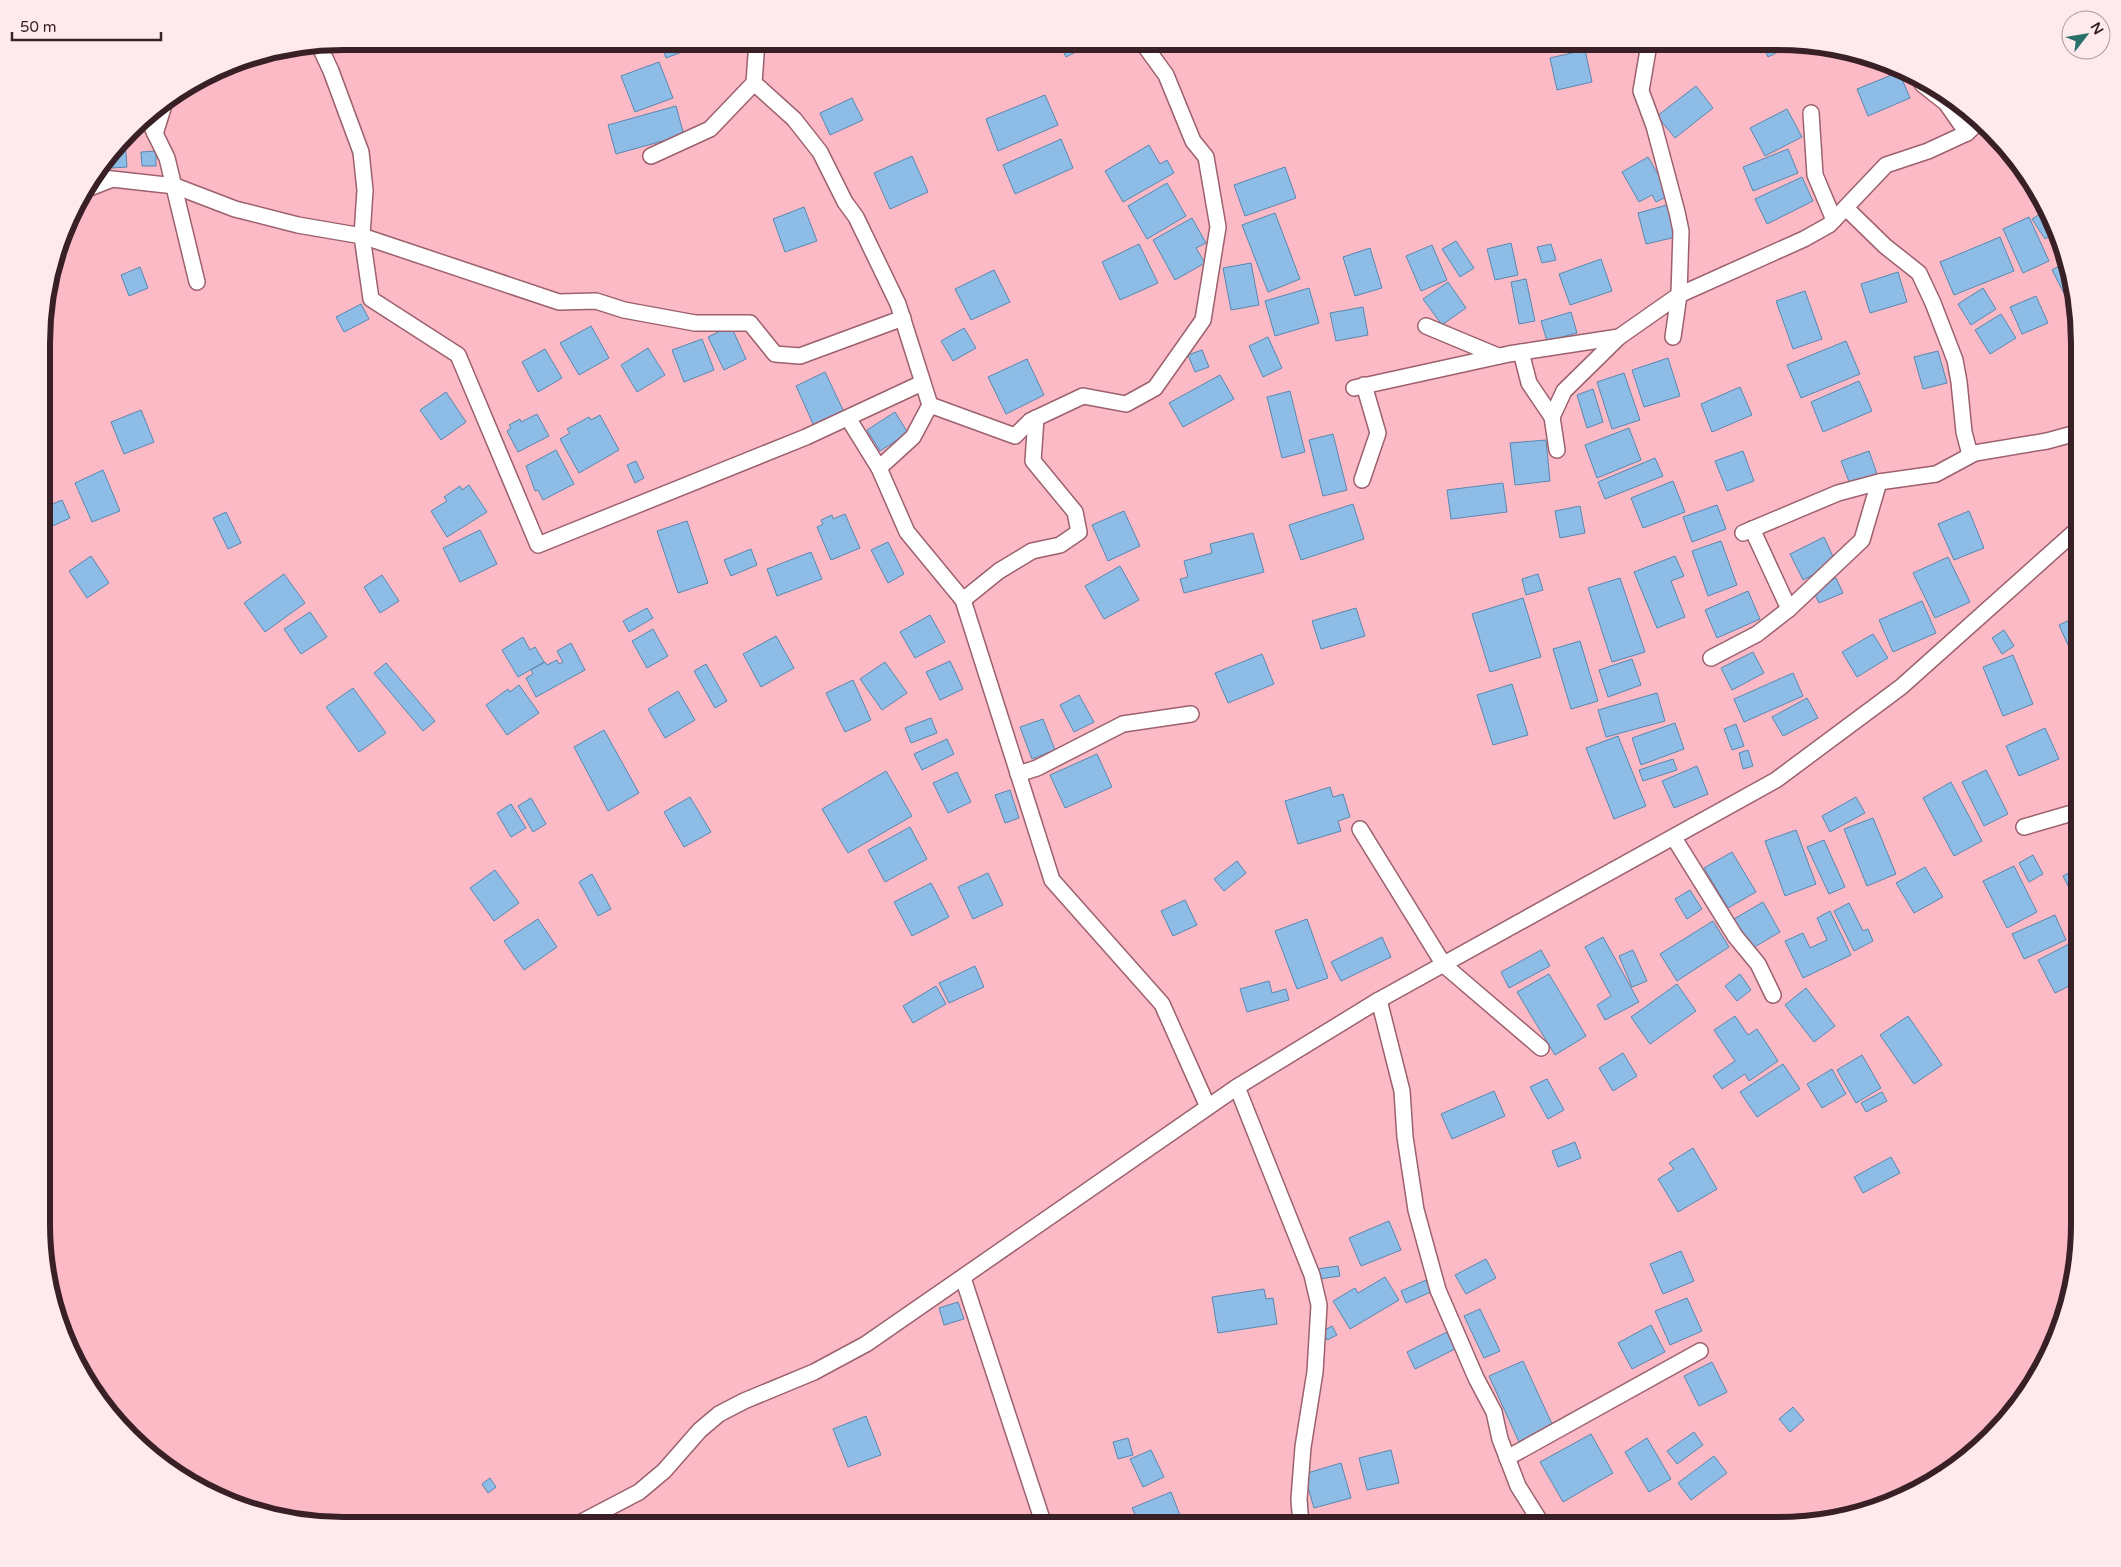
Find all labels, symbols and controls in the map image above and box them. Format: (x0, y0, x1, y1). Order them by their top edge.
scale bar (12, 10, 161, 42)
north arrow (2061, 10, 2111, 60)
text: 50 m (20, 18, 57, 36)
text: N (2087, 19, 2107, 38)

